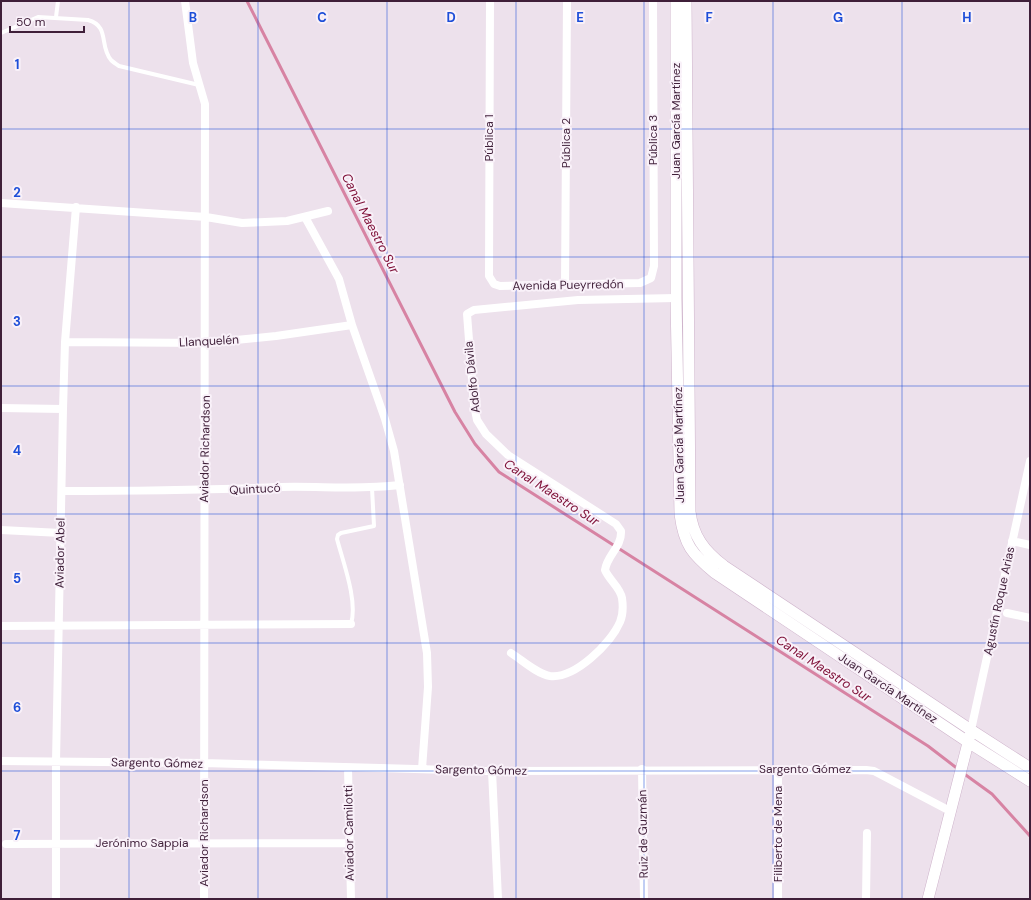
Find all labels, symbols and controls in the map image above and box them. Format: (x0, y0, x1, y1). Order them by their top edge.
scale bar (10, 8, 84, 34)
text: B (189, 9, 197, 26)
text: C (317, 9, 327, 26)
text: D (446, 9, 456, 26)
text: E (576, 9, 584, 26)
text: F (705, 9, 713, 26)
text: G (833, 9, 843, 26)
text: H (962, 9, 972, 26)
text: 50 m (16, 14, 45, 30)
text: 1 (15, 56, 19, 73)
street label: Juan García Martínez (668, 63, 684, 179)
street label: Pública 1 (481, 114, 497, 162)
street label: Pública 3 (645, 115, 661, 165)
street label: Pública 2 (558, 118, 574, 168)
water label: Canal Maestro Sur (338, 170, 404, 277)
text: 2 (13, 184, 21, 201)
street label: Avenida Pueyrredón (512, 276, 624, 294)
text: 3 (13, 313, 21, 330)
street label: Llanquelén (179, 331, 239, 351)
street label: Adolfo Dávila (460, 340, 484, 414)
street label: Juan García Martínez (670, 387, 688, 503)
street label: Aviador Richardson (196, 395, 214, 503)
text: 4 (13, 442, 21, 459)
water label: Canal Maestro Sur (501, 455, 604, 530)
street label: Quintucó (229, 480, 281, 498)
street label: Aviador Abel (51, 518, 69, 588)
street label: Agustín Roque Arias (980, 545, 1018, 657)
text: 5 (13, 570, 21, 587)
water label: Canal Maestro Sur (773, 631, 876, 706)
street label: Juan García Martínez (835, 649, 941, 727)
text: 6 (13, 699, 21, 716)
street label: Sargento Gómez (111, 754, 203, 772)
street label: Sargento Gómez (435, 761, 527, 779)
street label: Sargento Gómez (759, 761, 851, 777)
street label: Aviador Richardson (196, 779, 212, 887)
street label: Aviador Camilotti (340, 785, 358, 881)
street label: Filiberto de Mena (770, 786, 786, 882)
street label: Ruiz de Guzmán (634, 789, 652, 878)
text: 7 (14, 827, 21, 844)
street label: Jerónimo Sappia (96, 835, 188, 851)

